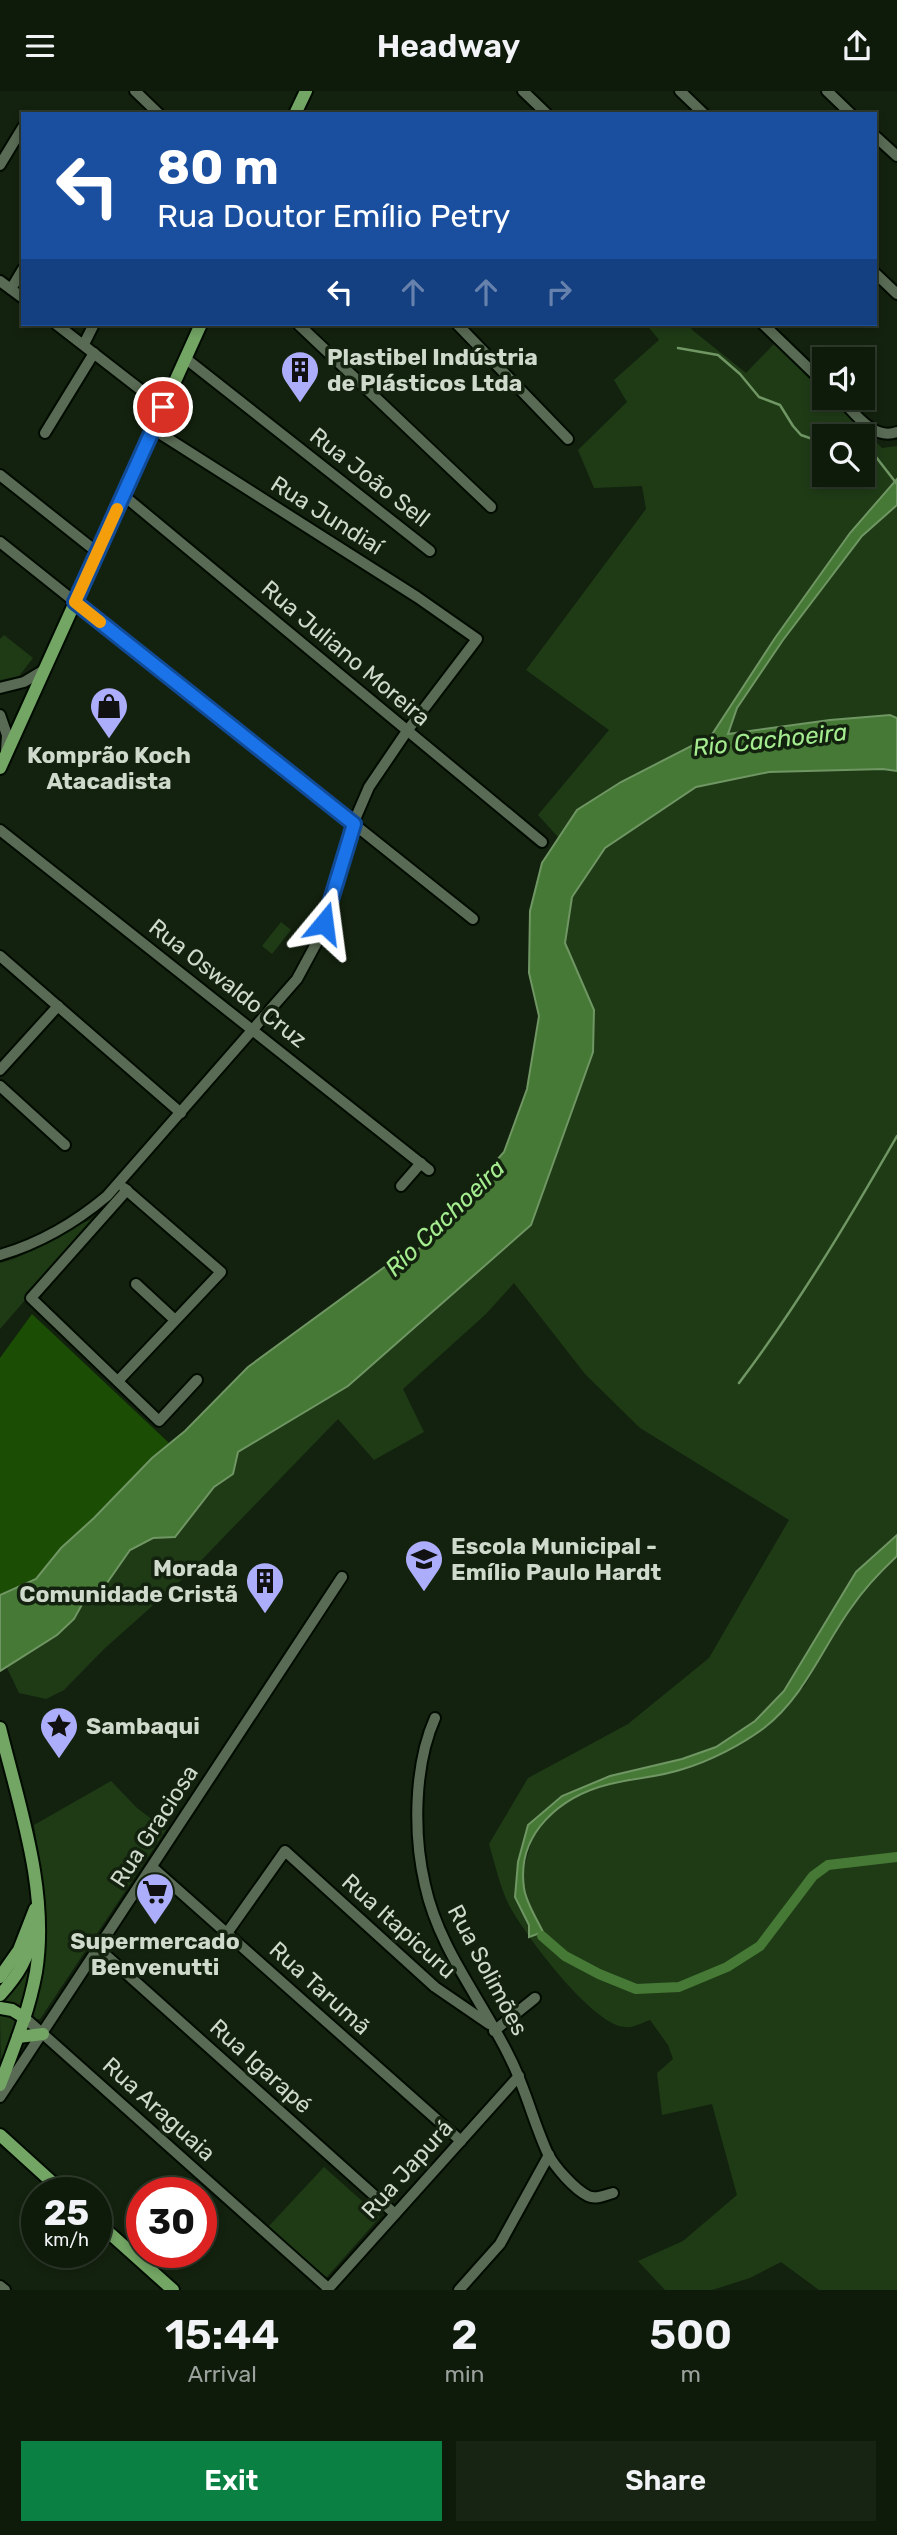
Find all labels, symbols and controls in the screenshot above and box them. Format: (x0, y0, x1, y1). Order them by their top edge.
icon: menu (21, 27, 59, 65)
text: Headway (377, 27, 520, 65)
icon: share (838, 27, 876, 65)
text: 80 m (157, 138, 279, 196)
icon: left (42, 140, 133, 231)
text: Rua Doutor Emílio Petry (157, 197, 510, 235)
icon: left (321, 273, 359, 311)
icon: ahead (394, 273, 432, 311)
icon: ahead (467, 273, 505, 311)
icon: right (540, 273, 578, 311)
place label: Plastibel Indústria de Plásticos Ltda (327, 343, 538, 397)
map controls (812, 347, 875, 487)
button: sound (812, 347, 875, 410)
building icon: Plastibel Indústria de Plásticos Ltda (279, 349, 321, 404)
pin (133, 377, 193, 437)
icon: arrive (144, 388, 182, 426)
street label: Rua João Sell (304, 421, 436, 533)
button: search (812, 424, 875, 487)
street label: Rua Jundiaí (266, 469, 389, 561)
street label: Rua Juliano Moreira (256, 574, 436, 732)
shop icon: Komprão Koch Atacadista (88, 685, 130, 740)
water label: Rio Cachoeira (691, 718, 849, 762)
place label: Komprão Koch Atacadista (27, 741, 191, 795)
position arrow (287, 886, 361, 960)
street label: Rua Oswaldo Cruz (143, 913, 313, 1053)
water label: Rio Cachoeira (379, 1154, 511, 1282)
place label: Escola Municipal - Emílio Paulo Hardt (451, 1532, 661, 1586)
school or university icon: Escola Municipal - Emílio Paulo Hardt (403, 1538, 445, 1593)
place label: Morada Comunidade Cristã (19, 1554, 238, 1608)
building icon: Morada Comunidade Cristã (244, 1560, 286, 1615)
place icon: Sambaqui (38, 1705, 80, 1760)
place label: Sambaqui (86, 1712, 200, 1740)
street label: Rua Graciosa (104, 1760, 204, 1892)
street label: Rua Itapicuru (336, 1868, 462, 1984)
supermarket icon: Supermercado Benvenutti (134, 1871, 176, 1926)
street label: Rua Solimões (442, 1900, 534, 2040)
place label: Supermercado Benvenutti (70, 1927, 240, 1981)
street label: Rua Tarumã (264, 1935, 376, 2041)
street label: Rua Igarapé (204, 2013, 318, 2119)
street label: Rua Araguaia (97, 2051, 221, 2167)
street label: Rua Japurá (355, 2114, 459, 2224)
speed limit sign: 30 (126, 2177, 217, 2268)
text: 25 (44, 2192, 89, 2234)
text: km/h (44, 2229, 89, 2251)
text: 15:44 (165, 2310, 280, 2360)
text: 2 (451, 2310, 478, 2360)
text: 500 (649, 2310, 732, 2360)
text: Arrival (188, 2360, 257, 2388)
text: min (444, 2360, 484, 2388)
text: m (680, 2360, 701, 2388)
button: Exit (21, 2441, 442, 2521)
button: Share (456, 2441, 876, 2521)

